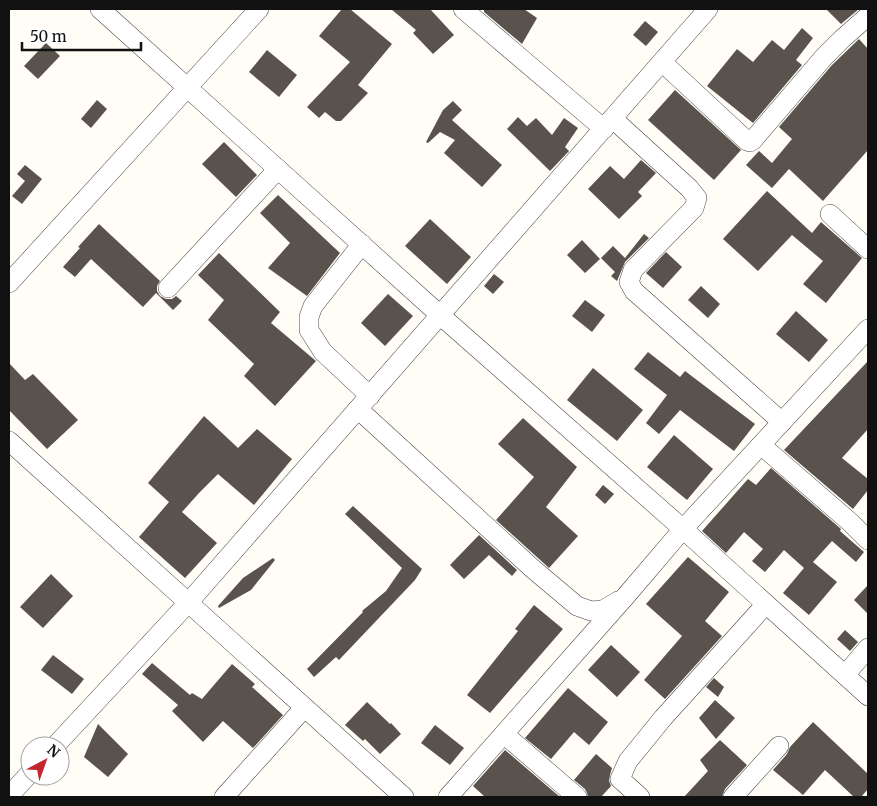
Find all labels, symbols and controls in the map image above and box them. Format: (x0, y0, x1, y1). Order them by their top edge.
scale bar (22, 20, 141, 52)
text: 50 m (30, 27, 67, 46)
north arrow (20, 736, 70, 786)
text: N (43, 741, 64, 762)

